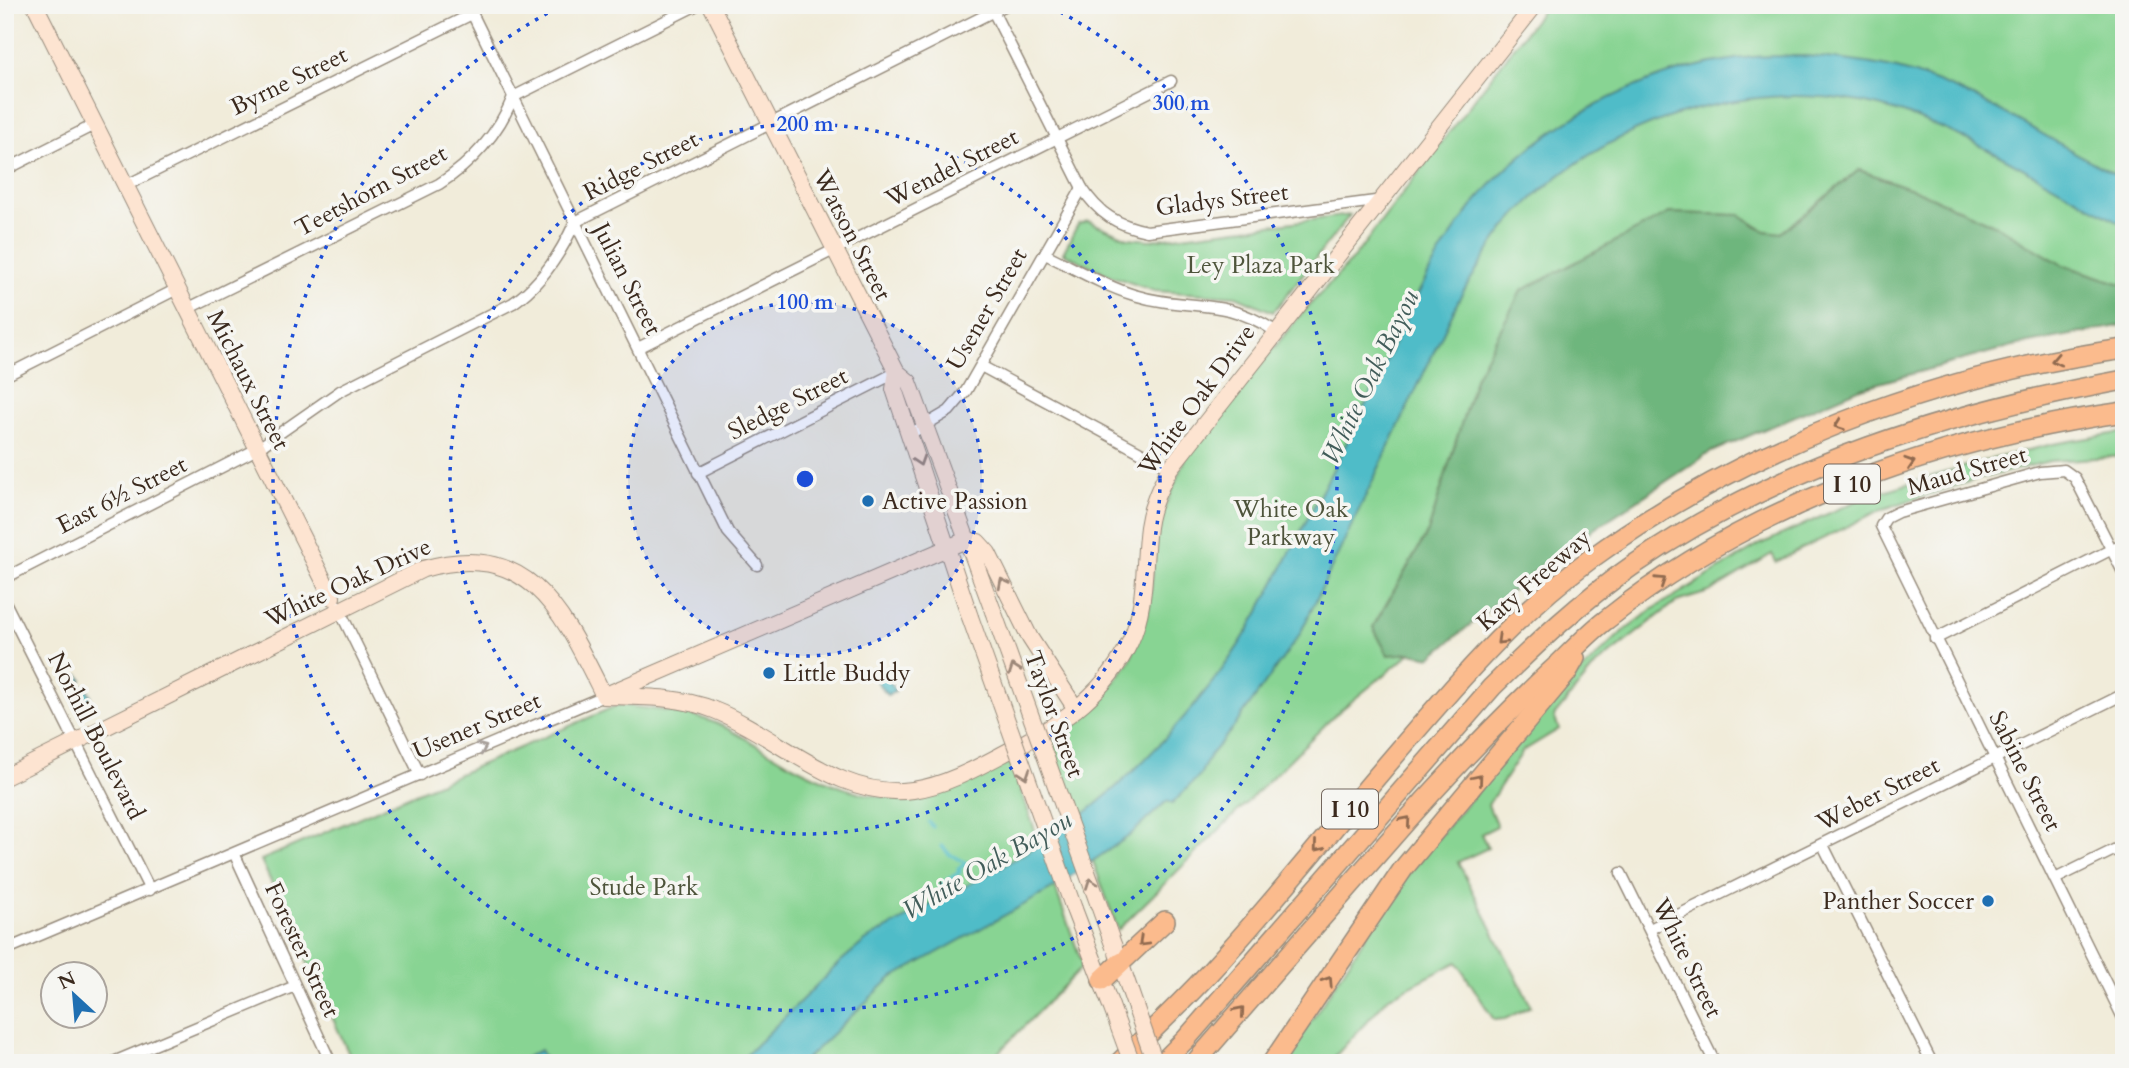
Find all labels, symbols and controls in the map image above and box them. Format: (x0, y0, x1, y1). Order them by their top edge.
street label: Byrne Street (225, 38, 353, 124)
text: 300 m (1152, 89, 1210, 118)
text: 200 m (776, 110, 834, 139)
street label: Wendel Street (879, 120, 1024, 216)
street label: Ridge Street (578, 123, 704, 209)
street label: Teetshorn Street (289, 137, 453, 245)
street label: Watson Street (804, 163, 899, 307)
street label: Gladys Street (1154, 175, 1290, 224)
street label: Julian Street (583, 214, 670, 341)
street label: Usener Street (939, 242, 1035, 376)
park label: Ley Plaza Park (1187, 249, 1336, 282)
water label: White Oak Bayou (1313, 284, 1427, 470)
text: 100 m (776, 288, 834, 317)
street label: Michaux Street (199, 304, 298, 456)
street label: White Oak Drive (1130, 318, 1263, 483)
one-way arrow (2050, 351, 2062, 366)
street label: Sledge Street (722, 360, 854, 448)
one-way arrow (1833, 417, 1845, 431)
street label: Maud Street (1903, 438, 2031, 504)
street label: East 6½ Street (51, 448, 193, 542)
one-way arrow (911, 454, 926, 466)
one-way arrow (1904, 457, 1916, 471)
road number: I 10 (1824, 464, 1880, 504)
centre of rings (793, 467, 817, 491)
place label: Active Passion (882, 485, 1028, 518)
marker: Active Passion (860, 493, 876, 509)
park label: White Oak Parkway (1232, 493, 1349, 554)
street label: Katy Freeway (1470, 521, 1598, 639)
street label: White Oak Drive (259, 530, 436, 636)
one-way arrow (1654, 577, 1667, 590)
one-way arrow (998, 578, 1012, 591)
one-way arrow (1496, 631, 1509, 644)
street label: Norhill Boulevard (39, 646, 153, 826)
street label: Taylor Street (1016, 646, 1092, 782)
place label: Little Buddy (783, 657, 911, 690)
one-way arrow (1008, 663, 1022, 675)
marker: Little Buddy (761, 665, 777, 681)
street label: Usener Street (408, 684, 546, 768)
street label: Sabine Street (1981, 705, 2070, 837)
one-way arrow (475, 742, 487, 756)
street label: Weber Street (1810, 749, 1946, 840)
one-way arrow (1016, 767, 1030, 779)
one-way arrow (1470, 775, 1482, 788)
road number: I 10 (1322, 790, 1378, 828)
water label: White Oak Bayou (896, 802, 1078, 928)
one-way arrow (1398, 817, 1410, 830)
one-way arrow (1314, 838, 1326, 851)
park label: Stude Park (589, 871, 699, 904)
street label: Forester Street (256, 877, 348, 1023)
one-way arrow (1085, 877, 1099, 889)
place label: Panther Soccer (1822, 885, 1974, 918)
street label: White Street (1643, 892, 1730, 1024)
marker: Panther Soccer (1980, 893, 1996, 909)
one-way arrow (1138, 934, 1151, 947)
north arrow (38, 960, 108, 1030)
text: N (54, 965, 81, 996)
one-way arrow (1319, 976, 1332, 989)
one-way arrow (1232, 1007, 1244, 1020)

